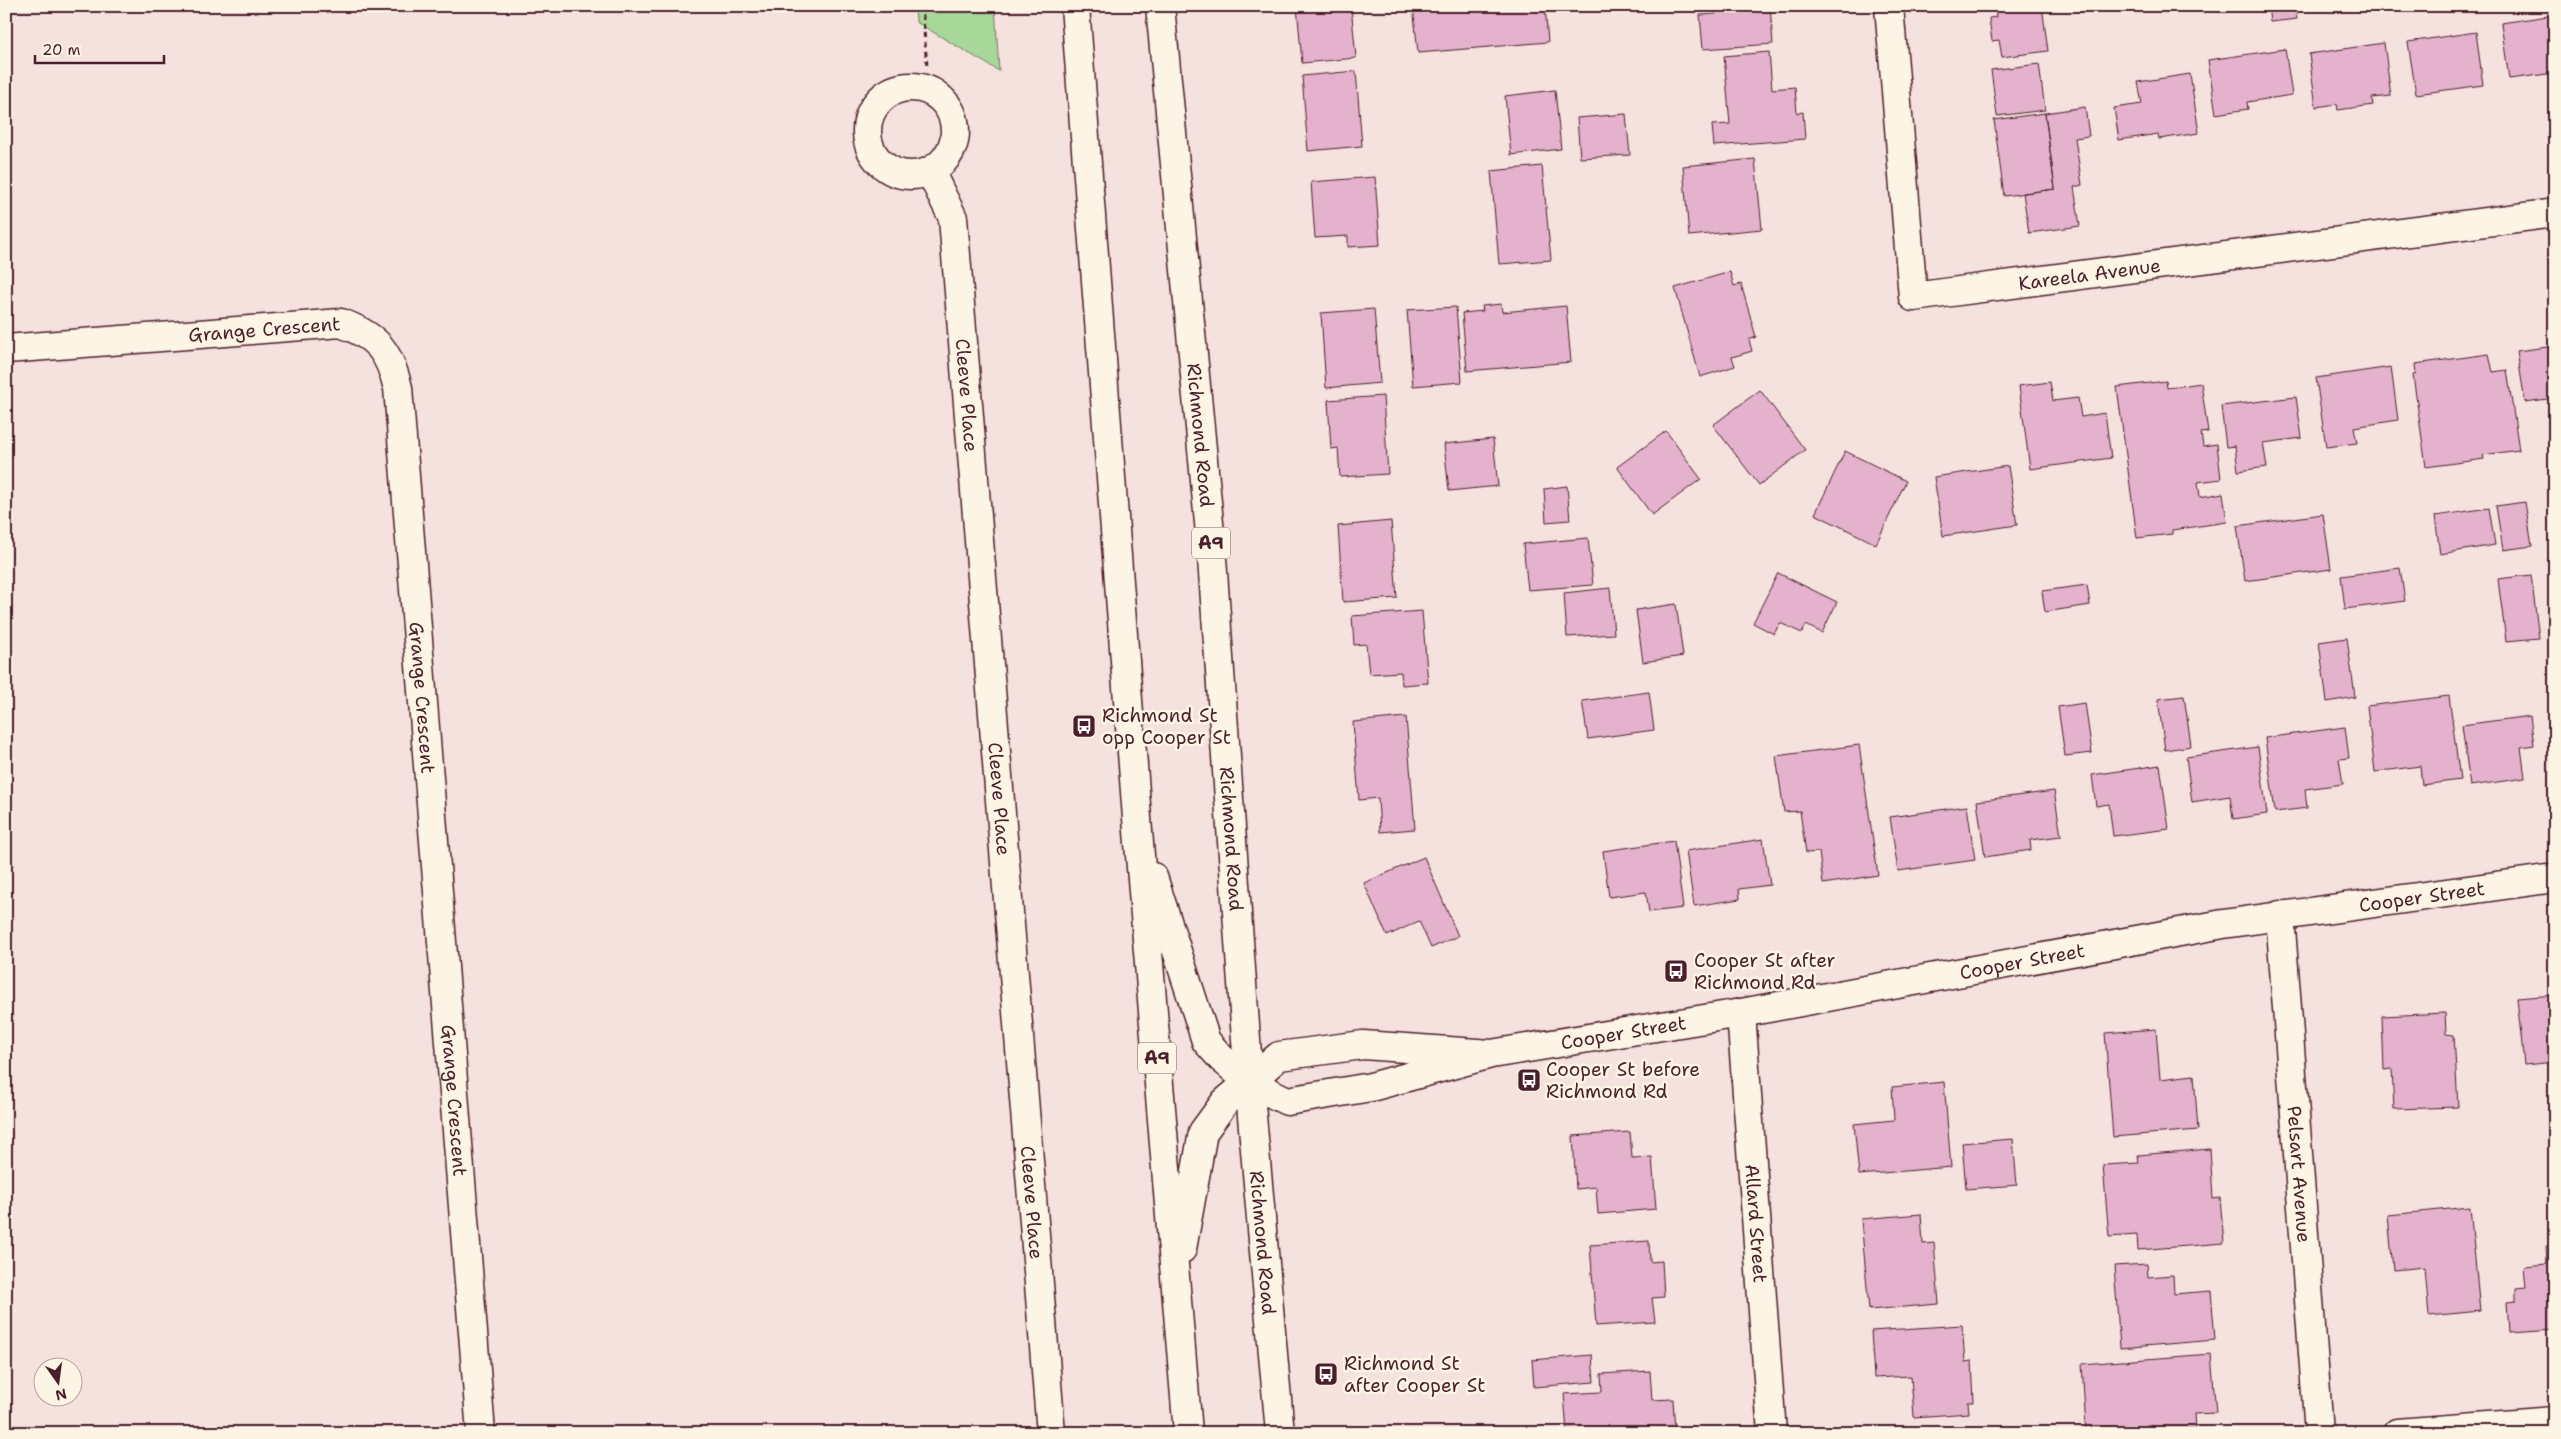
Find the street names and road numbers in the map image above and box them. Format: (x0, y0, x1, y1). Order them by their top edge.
street label: Kareela Avenue (2017, 252, 2162, 296)
street label: Grange Crescent (187, 311, 341, 347)
street label: Cleeve Place (950, 337, 984, 453)
street label: Richmond Road (1181, 362, 1220, 508)
road number: A9 (1192, 528, 1230, 558)
street label: Grange Crescent (404, 621, 441, 774)
street label: Cleeve Place (983, 741, 1017, 857)
street label: Richmond Road (1214, 766, 1249, 912)
street label: Cooper Street (2357, 875, 2486, 918)
street label: Cooper Street (1957, 937, 2087, 985)
street label: Cooper Street (1559, 1010, 1688, 1055)
street label: Grange Crescent (436, 1023, 473, 1177)
road number: A9 (1138, 1042, 1176, 1074)
street label: Pelsart Avenue (2282, 1105, 2317, 1244)
street label: Cleeve Place (1015, 1145, 1049, 1260)
street label: Allard Street (1740, 1163, 1773, 1284)
street label: Richmond Road (1244, 1169, 1282, 1316)

